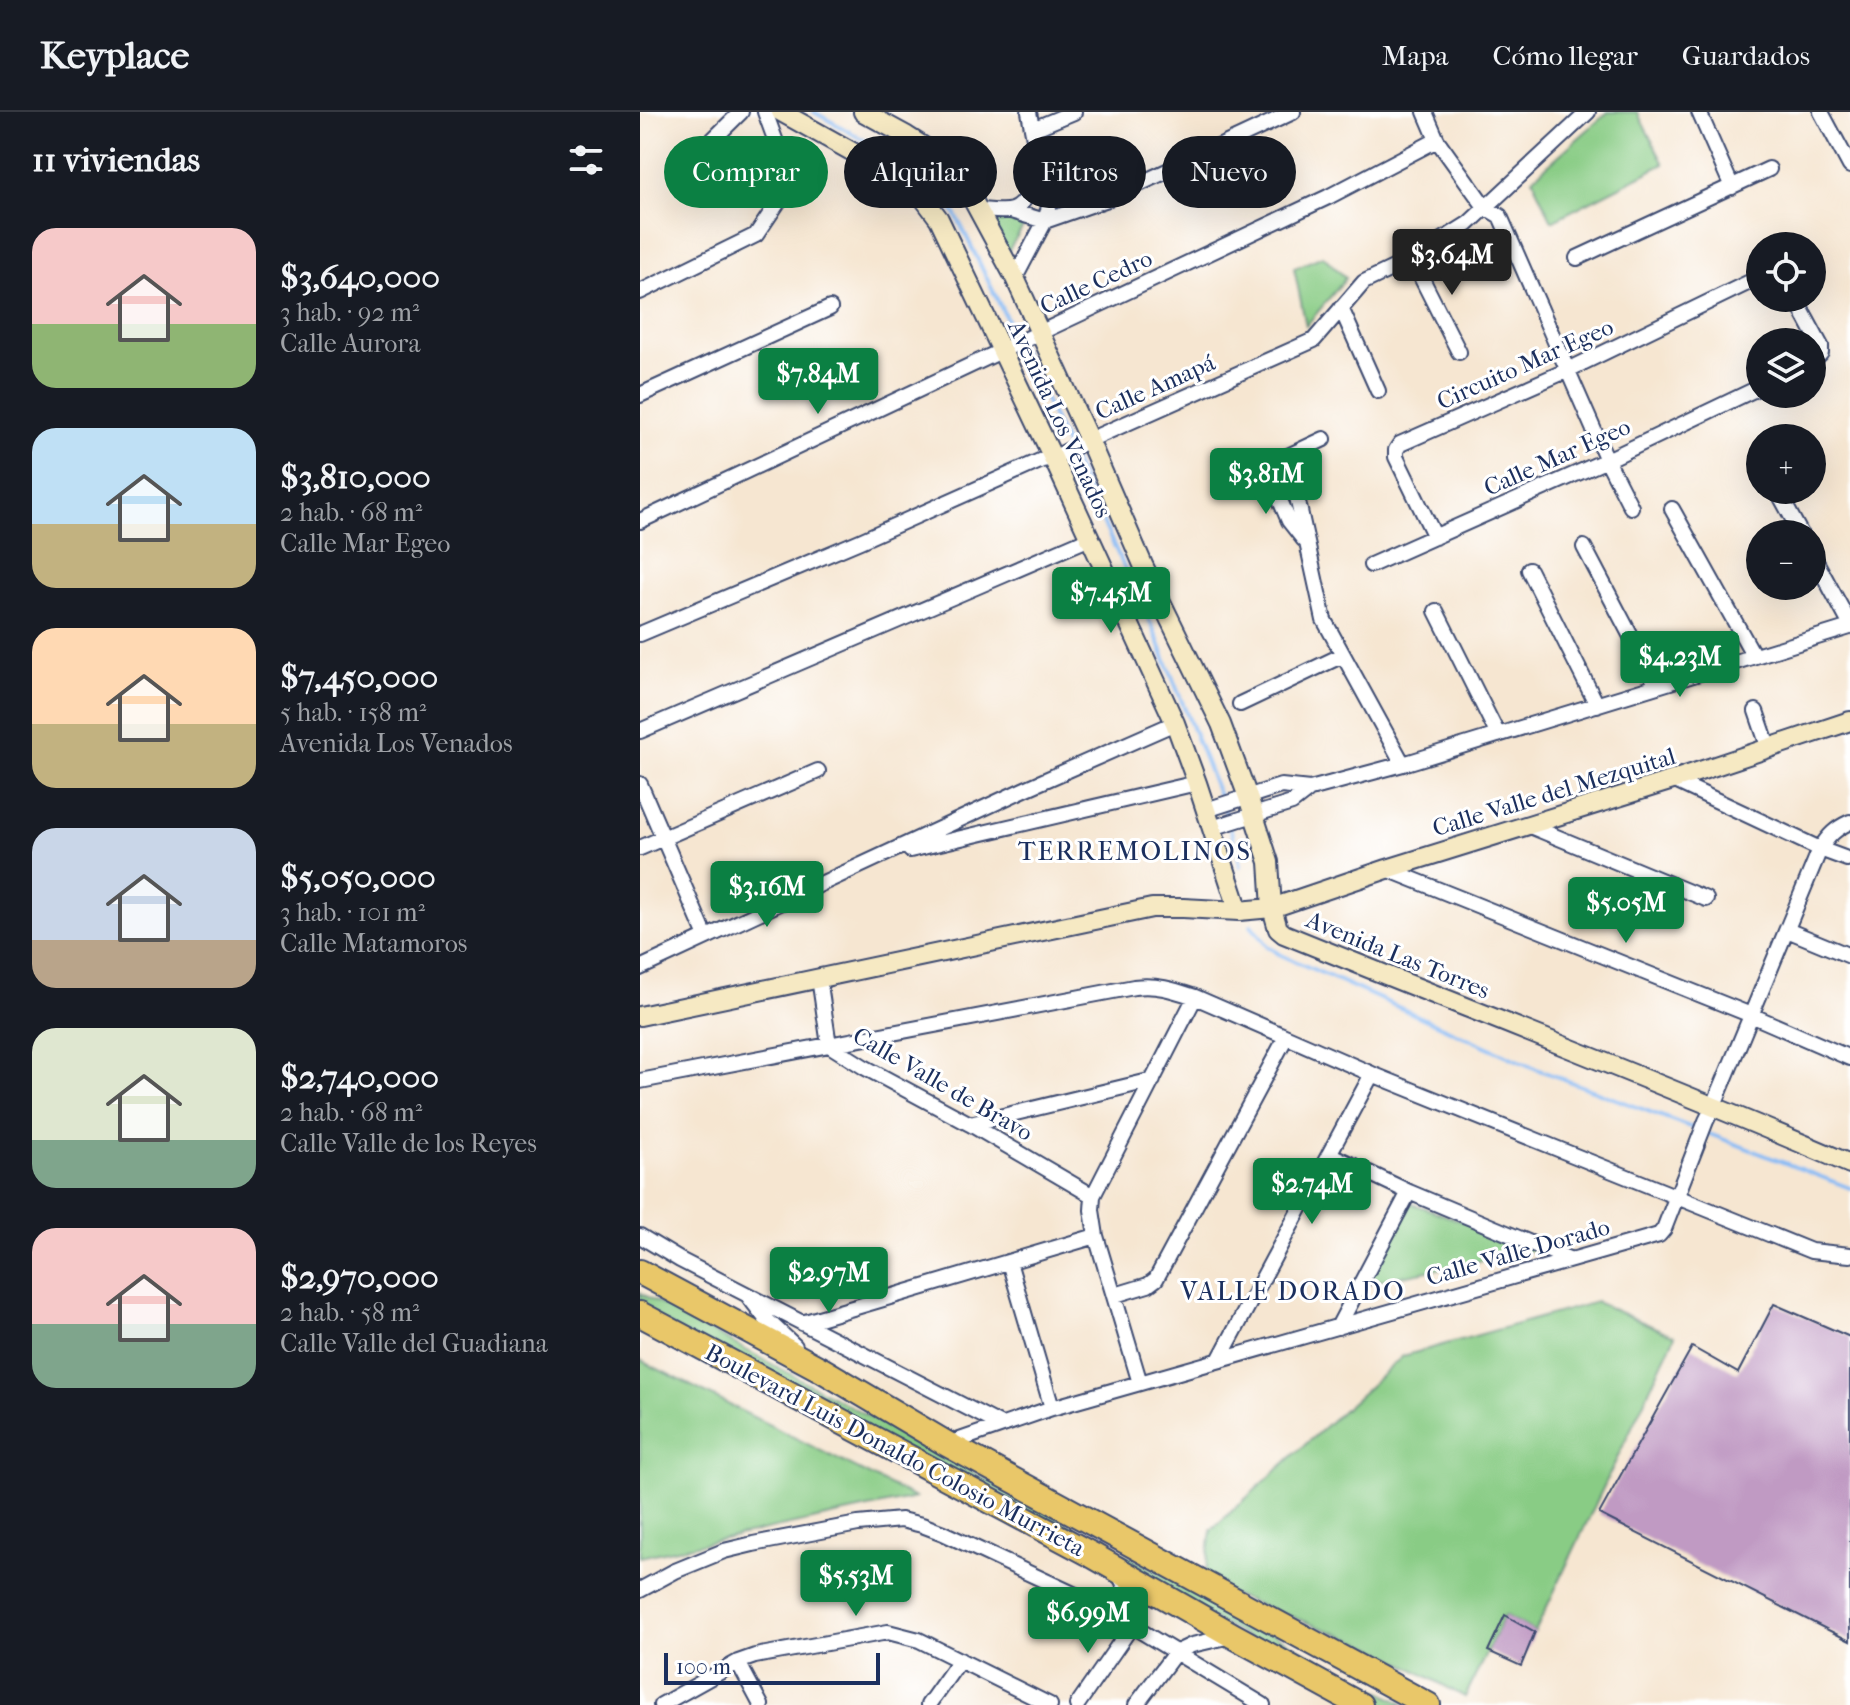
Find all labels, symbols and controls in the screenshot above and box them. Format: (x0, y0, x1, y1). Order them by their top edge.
text: Keyplace (40, 33, 189, 78)
text: Mapa (1382, 39, 1449, 72)
text: Cómo llegar (1493, 39, 1638, 72)
text: Guardados (1682, 39, 1810, 72)
chip: Comprar (664, 136, 828, 208)
chip: Alquilar (844, 136, 997, 208)
chip: Filtros (1013, 136, 1146, 208)
chip: Nuevo (1162, 136, 1296, 208)
icon: filters (564, 138, 608, 182)
text: 11 viviendas (32, 140, 200, 180)
pin: $3.64M (1387, 229, 1517, 297)
map controls (1746, 232, 1826, 600)
button: locate (1746, 232, 1826, 312)
text: $3.64M (1410, 239, 1494, 270)
street label: Calle Cedro (1035, 244, 1157, 320)
text: $3,640,000 (280, 257, 440, 297)
icon: home (96, 260, 192, 356)
text: 3 hab. · 92 m² (280, 297, 419, 328)
street label: Circuito Mar Egeo (1432, 313, 1618, 415)
street label: Avenida Los Venados (1002, 315, 1118, 522)
text: Calle Aurora (280, 328, 420, 359)
button: layers (1746, 328, 1826, 408)
pin: $7.84M (753, 348, 883, 416)
street label: Calle Amapá (1091, 348, 1220, 426)
text: $7.84M (776, 358, 860, 389)
street label: Calle Mar Egeo (1479, 412, 1635, 502)
button: + (1746, 424, 1826, 504)
pin: $3.81M (1201, 448, 1331, 516)
text: $3,810,000 (280, 457, 431, 497)
text: $3.81M (1228, 458, 1304, 489)
icon: home (96, 460, 192, 556)
text: 2 hab. · 68 m² (280, 497, 422, 528)
button: − (1746, 520, 1826, 600)
text: Calle Mar Egeo (280, 528, 450, 559)
pin: $7.45M (1046, 567, 1176, 635)
text: $7.45M (1070, 577, 1152, 608)
pin: $4.23M (1615, 631, 1745, 699)
text: $4.23M (1638, 641, 1722, 672)
text: $7,450,000 (280, 657, 438, 697)
icon: home (96, 660, 192, 756)
text: 5 hab. · 158 m² (280, 697, 426, 728)
text: Avenida Los Venados (280, 728, 513, 759)
street label: Calle Valle del Mezquital (1429, 742, 1679, 842)
district label: TERREMOLINOS (1018, 836, 1252, 867)
text: $5,050,000 (280, 857, 436, 897)
icon: home (96, 860, 192, 956)
pin: $3.16M (702, 861, 832, 929)
text: $3.16M (728, 871, 806, 902)
pin: $5.05M (1561, 877, 1691, 945)
text: $5.05M (1586, 887, 1666, 918)
text: 3 hab. · 101 m² (280, 897, 425, 928)
street label: Avenida Las Torres (1301, 905, 1494, 1005)
text: Calle Matamoros (280, 928, 467, 959)
street label: Calle Valle de Bravo (848, 1021, 1038, 1147)
text: $2,740,000 (280, 1057, 439, 1097)
icon: home (96, 1060, 192, 1156)
text: 2 hab. · 68 m² (280, 1097, 422, 1128)
text: Calle Valle de los Reyes (280, 1128, 537, 1159)
pin: $2.74M (1247, 1158, 1377, 1226)
text: $2.74M (1271, 1168, 1353, 1199)
street label: Calle Valle Dorado (1423, 1212, 1613, 1292)
pin: $2.97M (764, 1247, 894, 1315)
text: $2,970,000 (280, 1257, 439, 1297)
text: $2.97M (788, 1257, 870, 1288)
icon: home (96, 1260, 192, 1356)
district label: VALLE DORADO (1179, 1276, 1406, 1307)
text: 2 hab. · 58 m² (280, 1297, 419, 1328)
text: Calle Valle del Guadiana (280, 1328, 548, 1359)
street label: Boulevard Luis Donaldo Colosio Murrieta (701, 1338, 1090, 1563)
pin: $5.53M (791, 1550, 921, 1618)
text: $5.53M (818, 1560, 894, 1591)
pin: $6.99M (1023, 1587, 1153, 1655)
text: $6.99M (1046, 1597, 1130, 1628)
scale bar (664, 1649, 880, 1685)
text: 100 m (676, 1654, 731, 1680)

